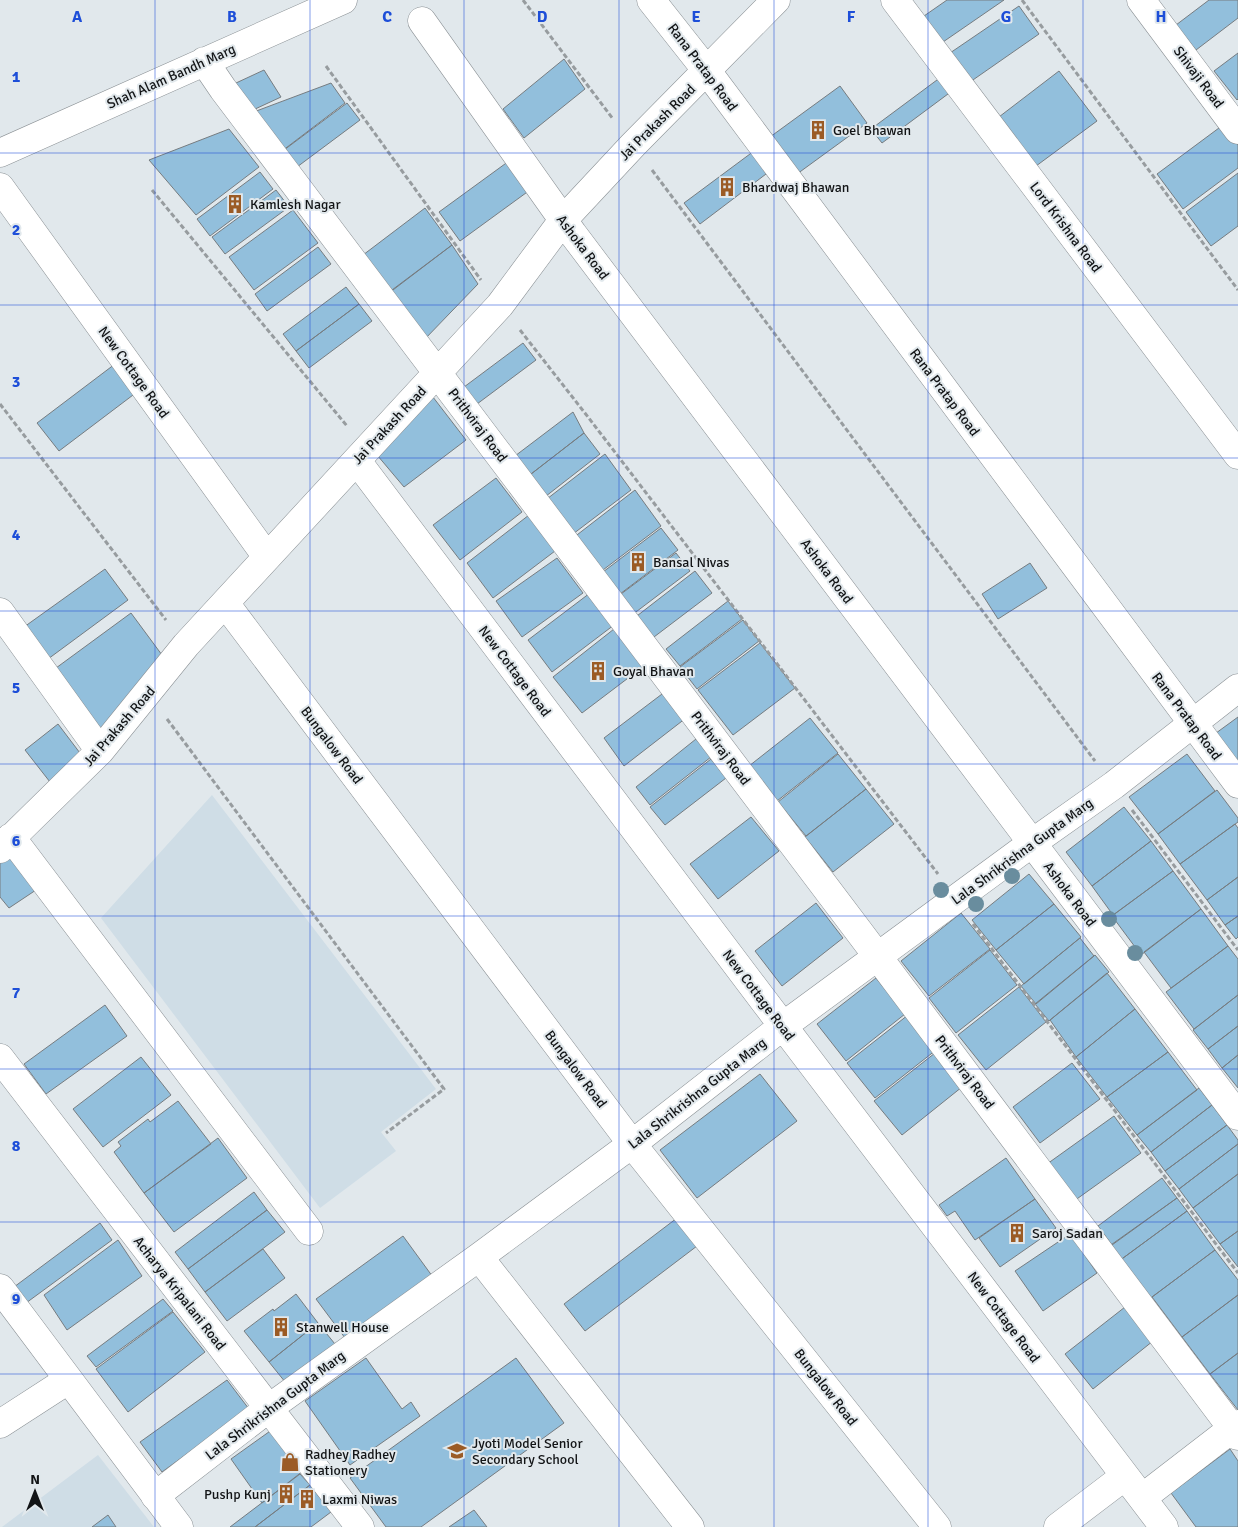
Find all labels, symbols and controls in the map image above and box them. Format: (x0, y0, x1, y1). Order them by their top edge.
text: A (72, 7, 83, 27)
text: B (227, 7, 237, 27)
text: C (382, 7, 392, 27)
text: D (537, 7, 548, 27)
text: E (691, 7, 701, 27)
text: F (847, 7, 856, 27)
text: G (1001, 7, 1011, 27)
text: H (1156, 7, 1166, 27)
street label: Rana Pratap Road (664, 20, 741, 115)
street label: Shah Alam Bandh Marg (104, 40, 238, 113)
street label: Shivaji Road (1170, 43, 1227, 112)
text: 1 (12, 67, 21, 87)
street label: Jai Prakash Road (616, 81, 699, 164)
building icon: Goel Bhawan (807, 119, 829, 141)
place label: Goel Bhawan (833, 122, 911, 139)
building icon: Bhardwaj Bhawan (716, 176, 738, 198)
place label: Bhardwaj Bhawan (742, 179, 849, 196)
street label: Lord Krishna Road (1026, 179, 1105, 276)
building icon: Kamlesh Nagar (224, 193, 246, 215)
place label: Kamlesh Nagar (250, 196, 341, 213)
street label: Ashoka Road (553, 212, 612, 283)
text: 2 (12, 220, 20, 240)
street label: New Cottage Road (95, 323, 173, 422)
street label: Rana Pratap Road (906, 345, 983, 440)
text: 3 (12, 372, 20, 392)
street label: Jai Prakash Road (349, 383, 430, 468)
street label: Prithviraj Road (444, 385, 511, 466)
text: 4 (12, 525, 21, 545)
street label: Ashoka Road (797, 536, 856, 607)
building icon: Bansal Nivas (627, 551, 649, 573)
place label: Bansal Nivas (653, 554, 729, 571)
street label: New Cottage Road (475, 623, 554, 720)
building icon: Goyal Bhavan (587, 660, 609, 682)
place label: Goyal Bhavan (613, 663, 694, 680)
street label: Rana Pratap Road (1148, 669, 1225, 764)
text: 5 (12, 678, 20, 698)
street label: Jai Prakash Road (80, 683, 159, 770)
street label: Bungalow Road (297, 703, 366, 787)
street label: Prithviraj Road (687, 708, 754, 789)
street label: Lala Shrikrishna Gupta Marg (948, 794, 1096, 909)
text: 6 (12, 831, 21, 851)
street label: Ashoka Road (1040, 859, 1099, 930)
street label: New Cottage Road (719, 947, 798, 1044)
text: 7 (12, 983, 21, 1003)
street label: Bungalow Road (541, 1027, 610, 1111)
street label: Prithviraj Road (931, 1032, 998, 1113)
street label: Lala Shrikrishna Gupta Marg (625, 1034, 770, 1153)
text: 8 (12, 1136, 21, 1156)
building icon: Saroj Sadan (1006, 1222, 1028, 1244)
place label: Saroj Sadan (1032, 1225, 1103, 1242)
street label: Acharya Kripalani Road (130, 1233, 229, 1354)
street label: New Cottage Road (964, 1269, 1043, 1366)
text: 9 (12, 1289, 21, 1309)
building icon: Stanwell House (270, 1316, 292, 1338)
place label: Stanwell House (296, 1319, 389, 1336)
street label: Bungalow Road (790, 1346, 861, 1429)
street label: Lala Shrikrishna Gupta Marg (202, 1347, 349, 1464)
place label: Jyoti Model Senior Secondary School (472, 1435, 583, 1468)
school or university icon: Jyoti Model Senior Secondary School (446, 1440, 468, 1462)
place label: Radhey Radhey Stationery (305, 1446, 396, 1479)
shop icon: Radhey Radhey Stationery (279, 1451, 301, 1473)
north arrow (10, 1467, 60, 1517)
text: N (30, 1471, 40, 1488)
building icon: Pushp Kunj (275, 1483, 297, 1505)
place label: Pushp Kunj (204, 1486, 271, 1503)
building icon: Laxmi Niwas (296, 1488, 318, 1510)
place label: Laxmi Niwas (322, 1491, 397, 1508)

